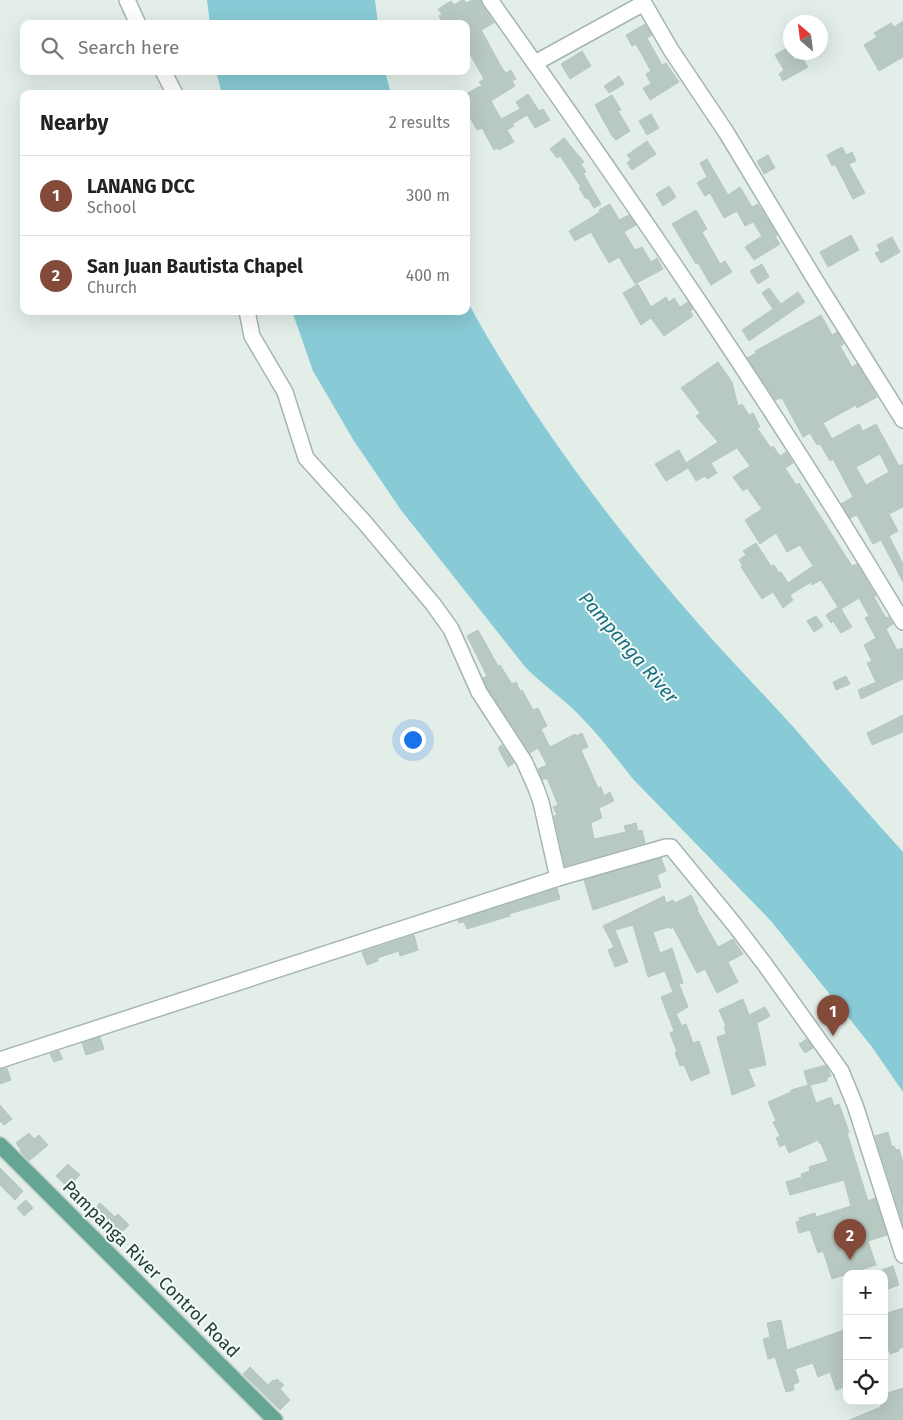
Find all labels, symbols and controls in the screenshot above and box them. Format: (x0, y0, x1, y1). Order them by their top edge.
north arrow (783, 15, 828, 60)
search box (20, 20, 470, 75)
icon: search (38, 34, 66, 62)
text: Search here (78, 36, 179, 59)
text: Nearby (40, 110, 108, 136)
text: 2 results (389, 113, 450, 132)
text: LANANG DCC (87, 175, 195, 198)
text: 1 (52, 186, 60, 205)
text: 300 m (406, 186, 450, 205)
text: School (87, 198, 136, 217)
text: San Juan Bautista Chapel (87, 255, 303, 278)
text: 2 (52, 266, 60, 285)
text: 400 m (406, 266, 450, 285)
text: Church (87, 278, 137, 297)
water label: Pampanga River (574, 587, 684, 708)
your location (400, 727, 426, 753)
pin: 1 (817, 995, 849, 1036)
street label: Pampanga River Control Road (58, 1176, 244, 1362)
pin: 2 (834, 1219, 866, 1260)
map controls (843, 1270, 888, 1405)
button: + (843, 1270, 888, 1315)
button: − (843, 1315, 888, 1360)
button: locate (843, 1360, 888, 1405)

